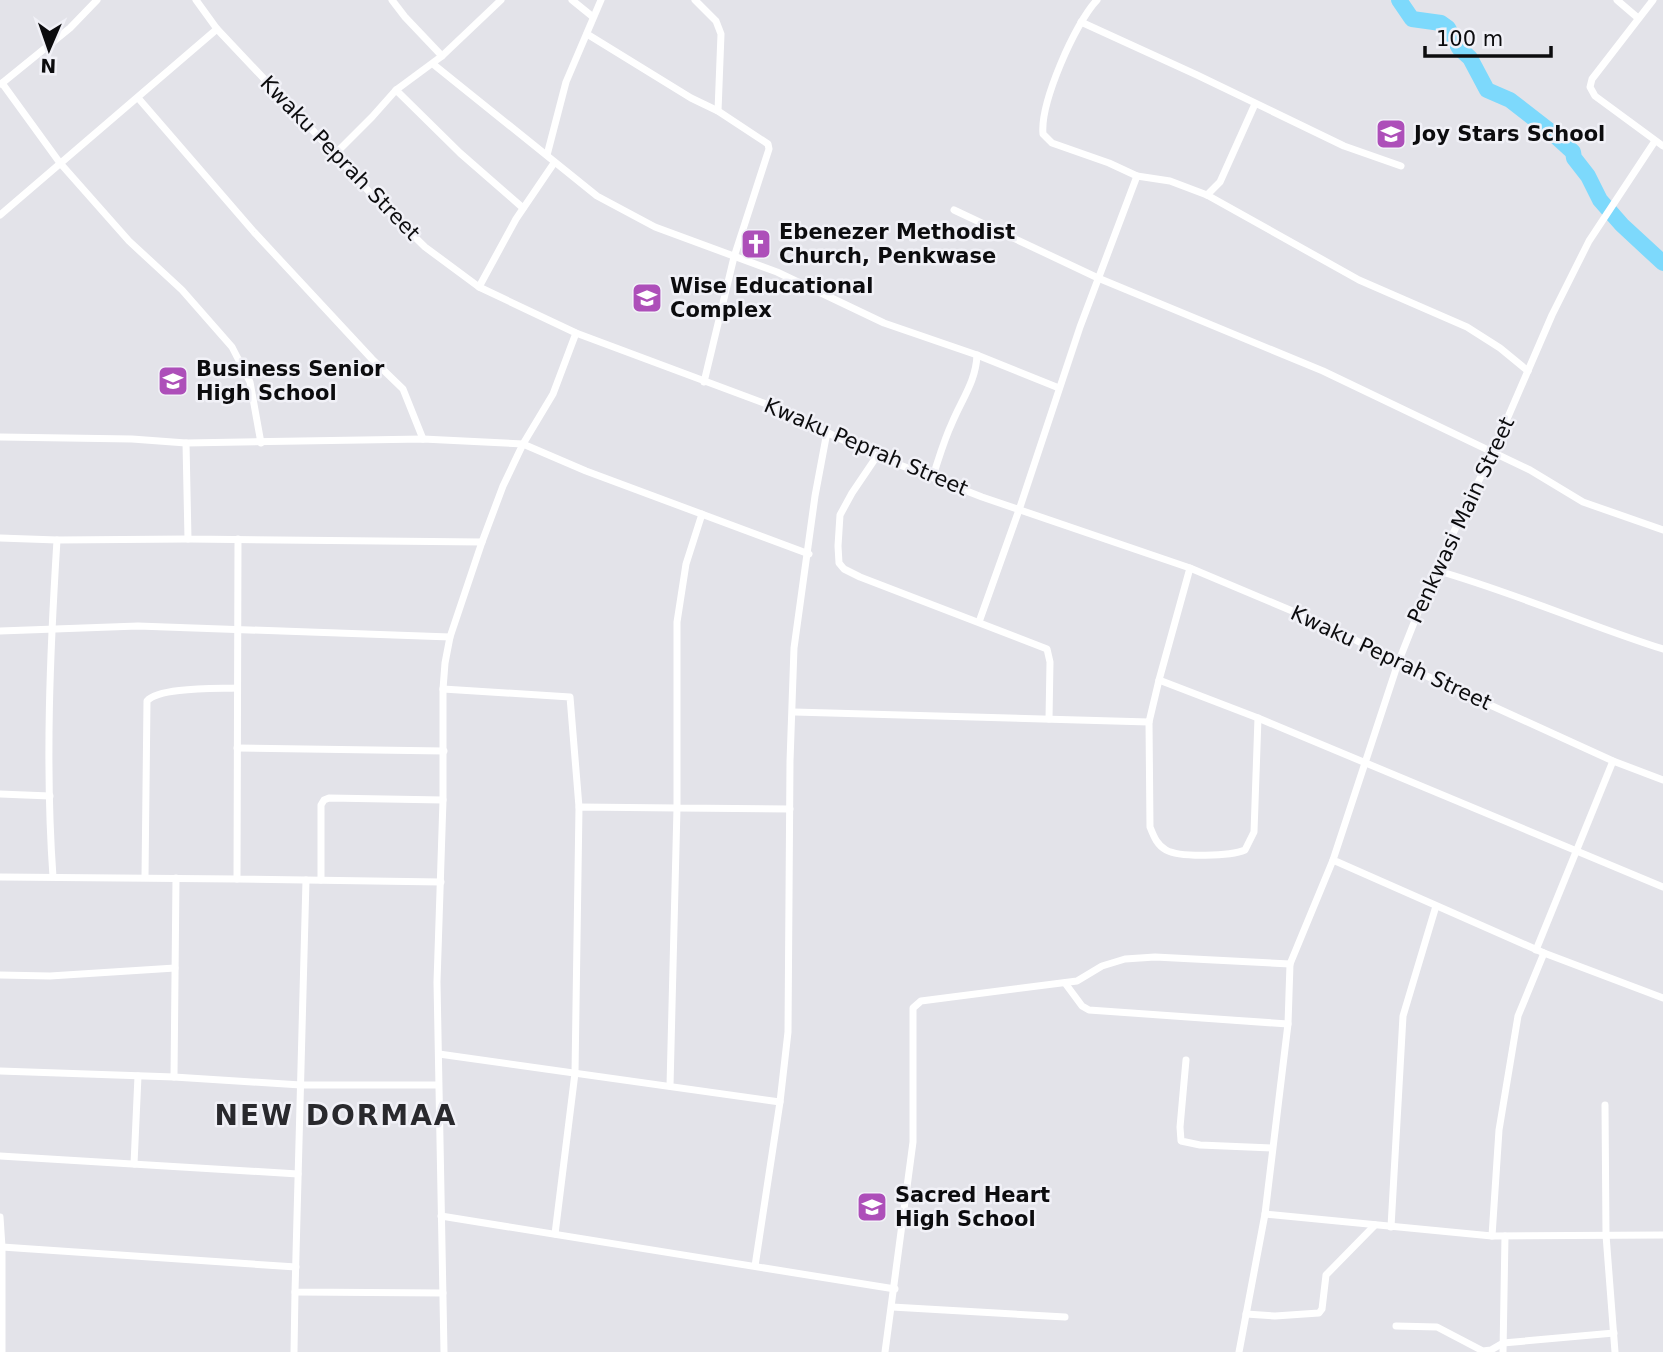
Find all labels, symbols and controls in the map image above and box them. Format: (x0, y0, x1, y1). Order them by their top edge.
north arrow (14, 14, 84, 84)
scale bar (1425, 14, 1551, 58)
text: 100 m (1436, 27, 1503, 51)
text: N (40, 55, 57, 77)
street label: Kwaku Peprah Street (255, 71, 425, 245)
school or university icon: Joy Stars School (1374, 117, 1408, 151)
place label: Joy Stars School (1412, 122, 1605, 146)
place label: Ebenezer Methodist Church, Penkwase (779, 220, 1015, 268)
church icon: Ebenezer Methodist Church, Penkwase (739, 227, 773, 261)
place label: Wise Educational Complex (670, 274, 873, 322)
school or university icon: Wise Educational Complex (630, 281, 664, 315)
place label: Business Senior High School (196, 357, 385, 405)
school or university icon: Business Senior High School (156, 364, 190, 398)
street label: Kwaku Peprah Street (761, 393, 971, 501)
street label: Penkwasi Main Street (1403, 413, 1519, 627)
street label: Kwaku Peprah Street (1287, 601, 1495, 715)
district label: NEW DORMAA (214, 1099, 458, 1132)
place label: Sacred Heart High School (895, 1183, 1050, 1231)
school or university icon: Sacred Heart High School (855, 1190, 889, 1224)

